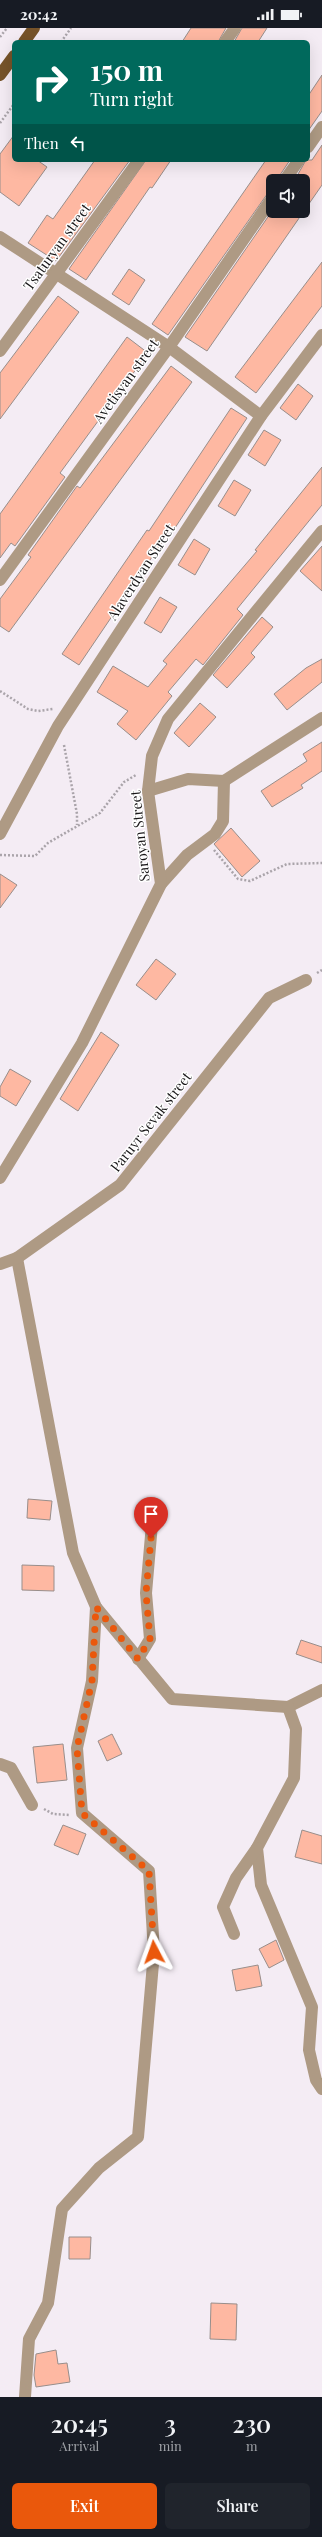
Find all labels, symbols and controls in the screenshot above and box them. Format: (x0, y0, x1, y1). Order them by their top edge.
text: 20:42 (20, 4, 58, 24)
text: 150 m (90, 51, 163, 88)
icon: right (24, 56, 76, 108)
text: Turn right (90, 87, 173, 111)
icon: left (67, 132, 89, 154)
text: Then (24, 133, 59, 153)
map controls (266, 174, 310, 218)
button: sound (266, 174, 310, 218)
street label: Tsaturyan street (19, 199, 95, 294)
street label: Avetisyan street (88, 334, 163, 428)
street label: Alaverdyan Street (102, 519, 179, 624)
street label: Saroyan Street (125, 789, 154, 882)
street label: Paruyr Sevak street (106, 1067, 196, 1175)
pin (134, 1497, 168, 1538)
icon: arrive (140, 1503, 162, 1525)
position arrow (133, 1931, 175, 1973)
text: 20:45 (51, 2407, 108, 2439)
text: 3 (165, 2407, 176, 2439)
text: 230 (233, 2407, 271, 2439)
text: Arrival (59, 2437, 99, 2454)
text: min (159, 2437, 182, 2454)
text: m (246, 2437, 258, 2454)
button: Exit (12, 2483, 157, 2529)
button: Share (165, 2483, 310, 2529)

